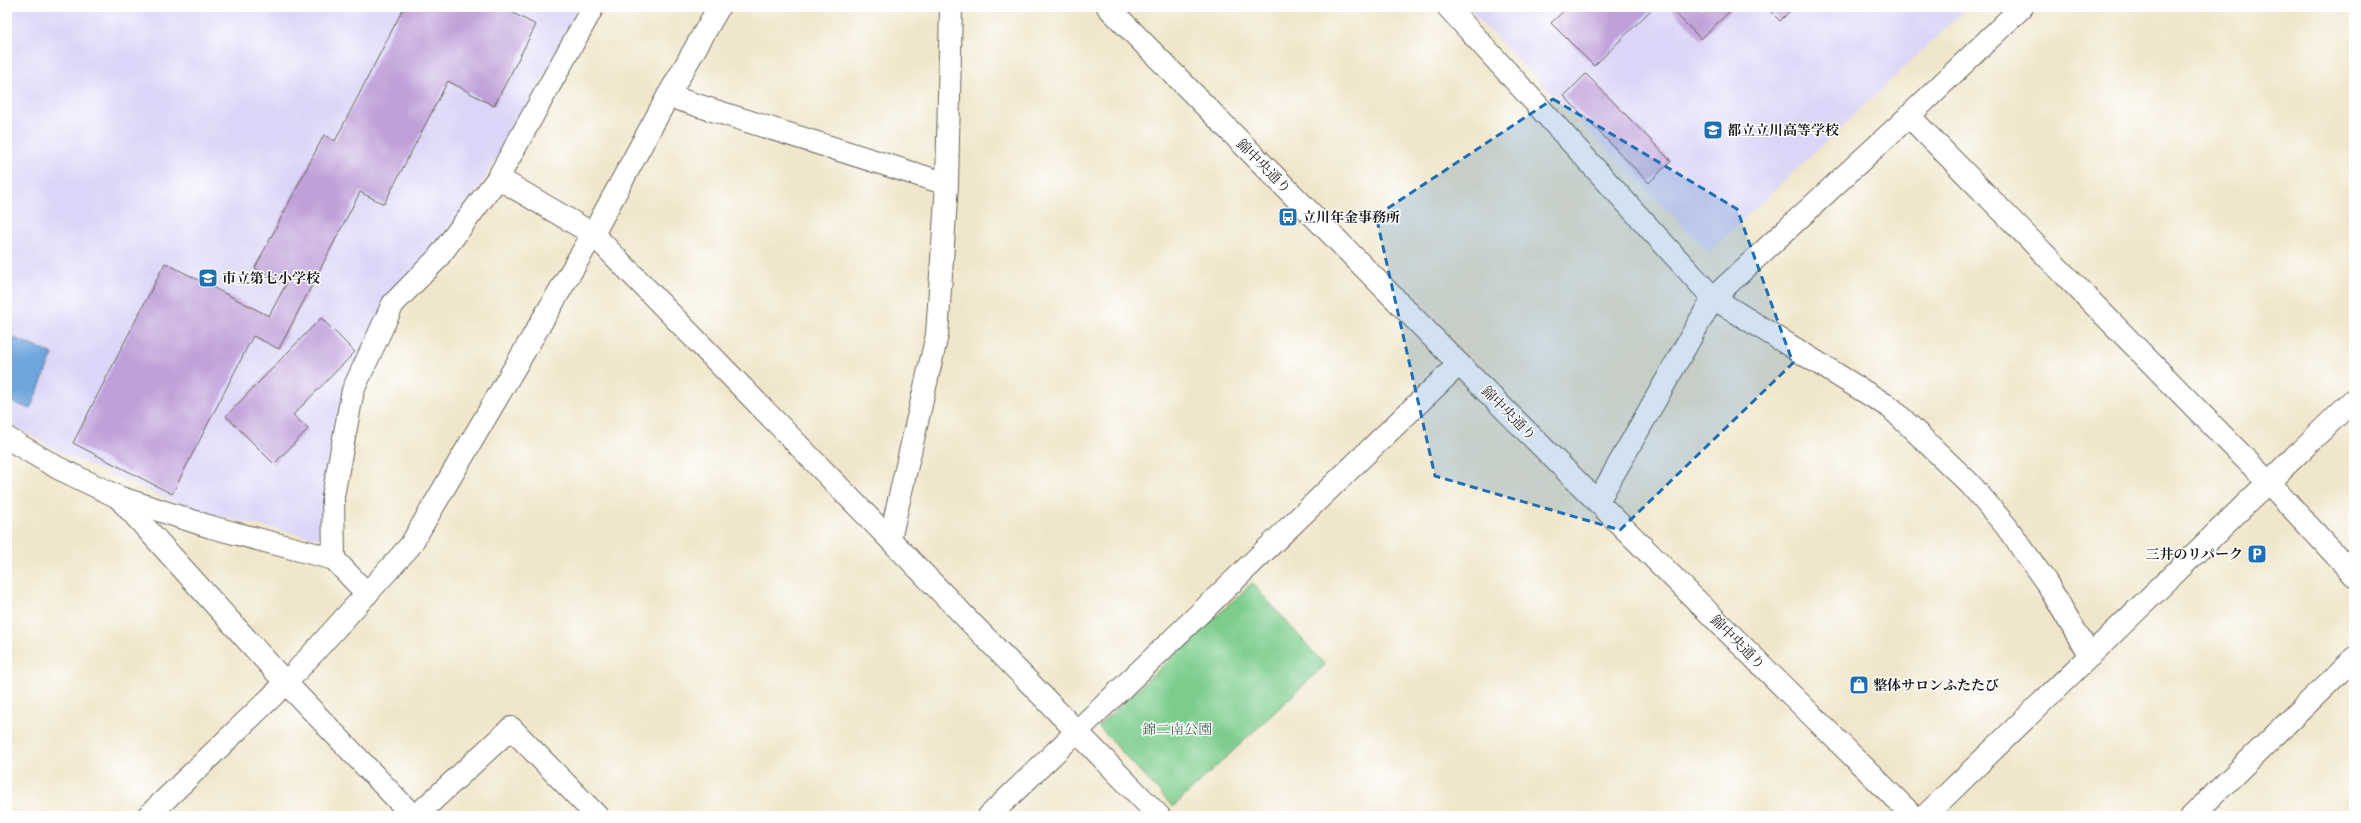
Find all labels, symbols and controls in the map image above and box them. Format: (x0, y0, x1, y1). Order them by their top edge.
school or university icon: 都立立川高等学校 (1702, 119, 1724, 141)
place label: 都立立川高等学校 (1727, 122, 1839, 139)
street label: 錦中央通り (1233, 136, 1294, 197)
bus stop icon: 立川年金事務所 (1277, 206, 1299, 228)
place label: 立川年金事務所 (1302, 209, 1400, 226)
school or university icon: 市立第七小学校 (197, 267, 219, 289)
place label: 市立第七小学校 (222, 270, 320, 287)
street label: 錦中央通り (1478, 383, 1539, 444)
parking icon: 三井のリパーク (2246, 543, 2268, 565)
place label: 三井のリパーク (2145, 546, 2243, 563)
street label: 錦中央通り (1707, 612, 1768, 673)
shop icon: 整体サロンふたたび (1848, 674, 1870, 696)
place label: 整体サロンふたたび (1873, 677, 1999, 694)
park label: 錦二南公園 (1142, 721, 1212, 738)

